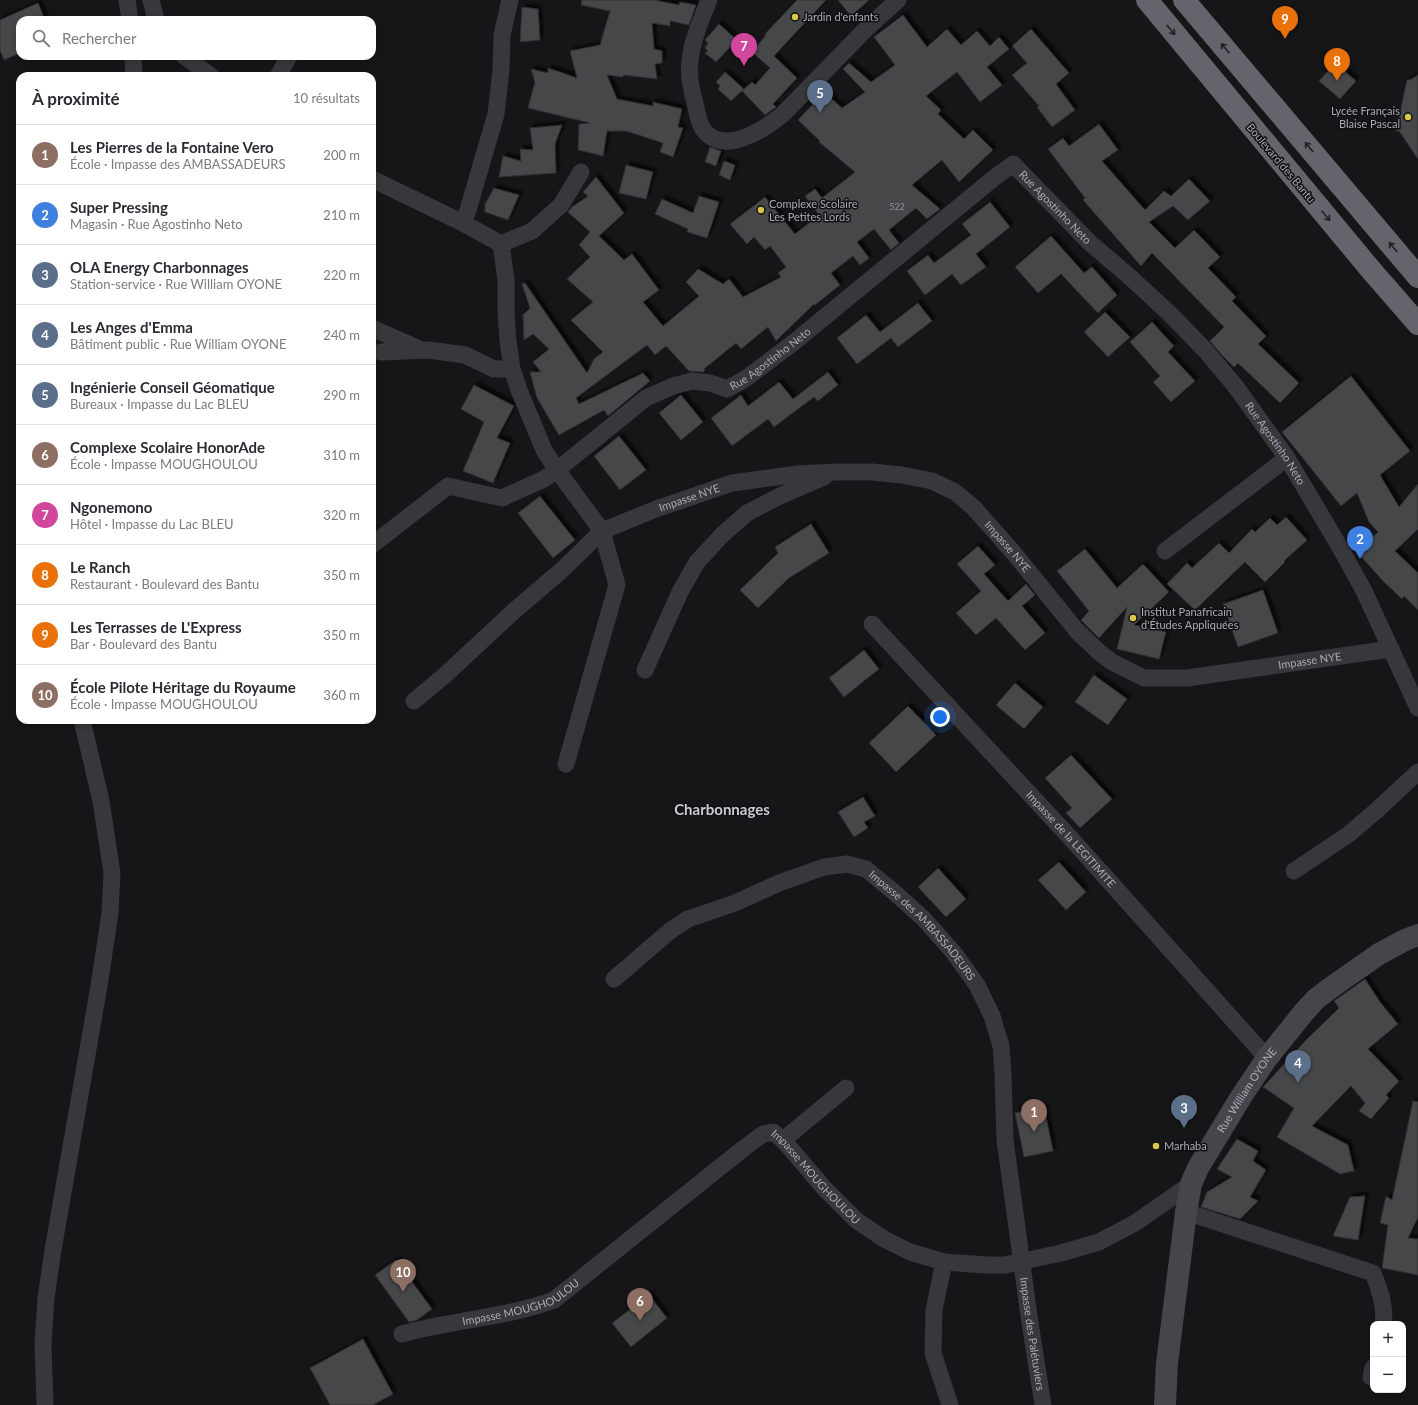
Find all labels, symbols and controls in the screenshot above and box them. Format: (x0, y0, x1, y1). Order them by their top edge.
pin: 9 (1272, 6, 1298, 39)
place label: Jardin d'enfants (803, 10, 879, 23)
marker: Jardin d'enfants (790, 12, 800, 22)
search box (16, 16, 376, 60)
one-way arrow (1167, 25, 1176, 35)
icon: search (30, 27, 52, 49)
text: Rechercher (62, 29, 136, 47)
pin: 7 (731, 33, 757, 66)
one-way arrow (1221, 43, 1230, 53)
pin: 8 (1324, 48, 1350, 81)
pin: 5 (807, 80, 833, 113)
text: À proximité (32, 88, 120, 109)
text: 10 résultats (293, 90, 360, 106)
place label: Lycée Français Blaise Pascal (1331, 104, 1400, 130)
marker: Lycée Français Blaise Pascal (1403, 112, 1413, 122)
street label: Boulevard des Bantu (1244, 120, 1318, 205)
text: Les Pierres de la Fontaine Vero (70, 138, 274, 156)
one-way arrow (1305, 142, 1314, 153)
text: 1 (41, 147, 49, 163)
text: 200 m (323, 147, 360, 163)
text: École · Impasse des AMBASSADEURS (70, 156, 286, 172)
street label: Rue Agostinho Neto (1017, 168, 1094, 246)
place label: Complexe Scolaire Les Petites Lords (769, 197, 858, 223)
text: Super Pressing (70, 198, 168, 216)
house number: 522 (889, 201, 905, 212)
marker: Complexe Scolaire Les Petites Lords (756, 205, 766, 215)
text: 2 (41, 207, 49, 223)
text: 210 m (323, 207, 360, 223)
one-way arrow (1322, 211, 1331, 222)
text: Magasin · Rue Agostinho Neto (70, 216, 243, 232)
one-way arrow (1388, 241, 1397, 252)
text: OLA Energy Charbonnages (70, 258, 249, 276)
text: 3 (41, 267, 49, 283)
text: 220 m (323, 267, 360, 283)
text: Station-service · Rue William OYONE (70, 276, 282, 292)
text: Les Anges d'Emma (70, 318, 193, 336)
street label: Rue Agostinho Neto (727, 324, 813, 392)
text: 4 (41, 327, 49, 343)
text: 240 m (323, 327, 360, 343)
text: Bâtiment public · Rue William OYONE (70, 336, 286, 352)
text: Ingénierie Conseil Géomatique (70, 378, 275, 396)
text: 5 (41, 387, 49, 403)
text: 290 m (323, 387, 360, 403)
text: Bureaux · Impasse du Lac BLEU (70, 396, 249, 412)
street label: Rue Agostinho Neto (1243, 399, 1308, 487)
text: Complexe Scolaire HonorAde (70, 438, 265, 456)
text: 6 (41, 447, 49, 463)
text: 310 m (323, 447, 360, 463)
text: École · Impasse MOUGHOULOU (70, 456, 258, 472)
street label: Impasse NYE (657, 481, 721, 514)
text: Ngonemono (70, 498, 152, 516)
text: 7 (41, 507, 49, 523)
text: 320 m (323, 507, 360, 523)
text: Hôtel · Impasse du Lac BLEU (70, 516, 234, 532)
street label: Impasse NYE (982, 518, 1034, 574)
pin: 2 (1347, 526, 1373, 559)
text: Le Ranch (70, 558, 130, 576)
text: 8 (41, 567, 49, 583)
text: 350 m (323, 567, 360, 583)
text: Restaurant · Boulevard des Bantu (70, 576, 259, 592)
place label: Institut Panafricain d'Études Appliquées (1141, 605, 1239, 631)
marker: Institut Panafricain d'Études Appliquées (1128, 613, 1138, 623)
text: Les Terrasses de L'Express (70, 618, 242, 636)
text: 9 (41, 627, 49, 643)
text: 350 m (323, 627, 360, 643)
text: Bar · Boulevard des Bantu (70, 636, 217, 652)
street label: Impasse NYE (1277, 649, 1342, 671)
text: École Pilote Héritage du Royaume (70, 678, 296, 696)
text: 10 (37, 687, 53, 703)
text: 360 m (323, 687, 360, 703)
text: École · Impasse MOUGHOULOU (70, 696, 258, 712)
your location (930, 707, 950, 727)
street label: Impasse de la LEGITIMITE (1024, 788, 1119, 890)
district label: Charbonnages (674, 800, 770, 818)
street label: Impasse des AMBASSADEURS (867, 867, 978, 983)
street label: Rue William OYONE (1214, 1045, 1279, 1135)
pin: 4 (1285, 1050, 1311, 1083)
pin: 3 (1171, 1095, 1197, 1128)
pin: 1 (1021, 1099, 1047, 1132)
street label: Impasse MOUGHOULOU (769, 1126, 863, 1226)
place label: Marhaba (1164, 1139, 1207, 1152)
marker: Marhaba (1151, 1141, 1161, 1151)
pin: 10 (390, 1259, 416, 1292)
street label: Impasse MOUGHOULOU (461, 1276, 581, 1327)
street label: Impasse des Palétuviers (1018, 1276, 1048, 1392)
pin: 6 (627, 1288, 653, 1321)
map controls (1370, 1321, 1406, 1393)
button: + (1370, 1321, 1406, 1357)
button: − (1370, 1357, 1406, 1393)

